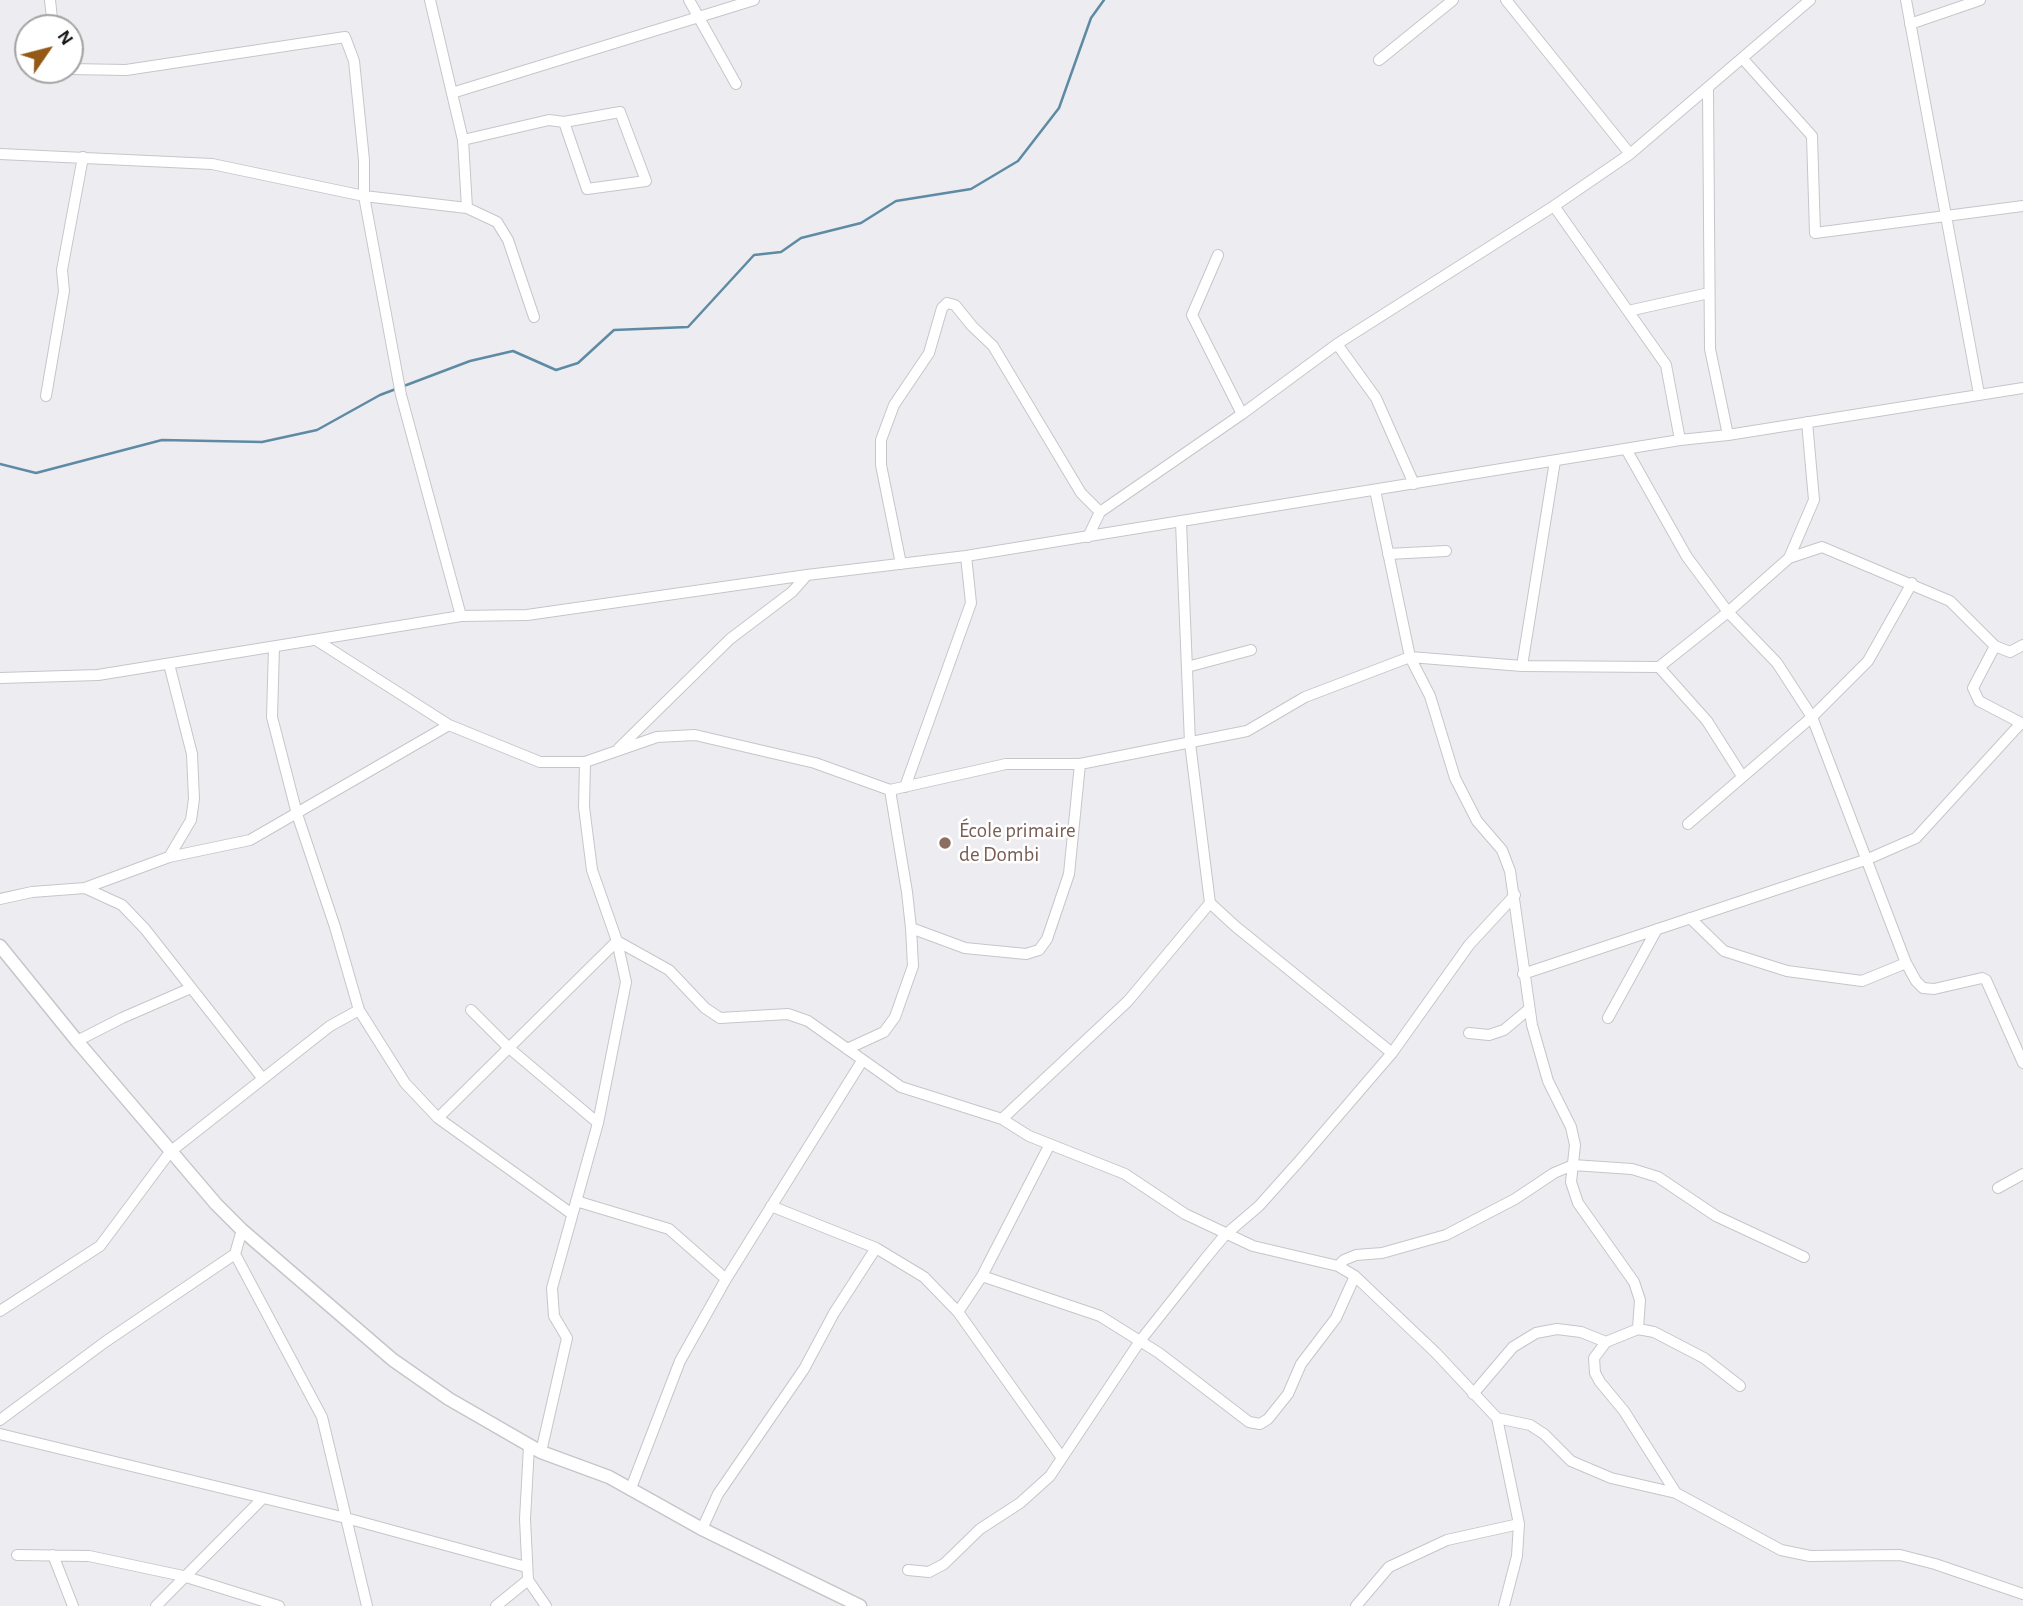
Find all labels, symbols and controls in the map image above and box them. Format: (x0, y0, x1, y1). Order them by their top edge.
north arrow (14, 14, 84, 84)
text: N (53, 27, 77, 49)
place label: École primaire de Dombi (959, 818, 1076, 868)
marker: École primaire de Dombi (937, 835, 953, 851)

